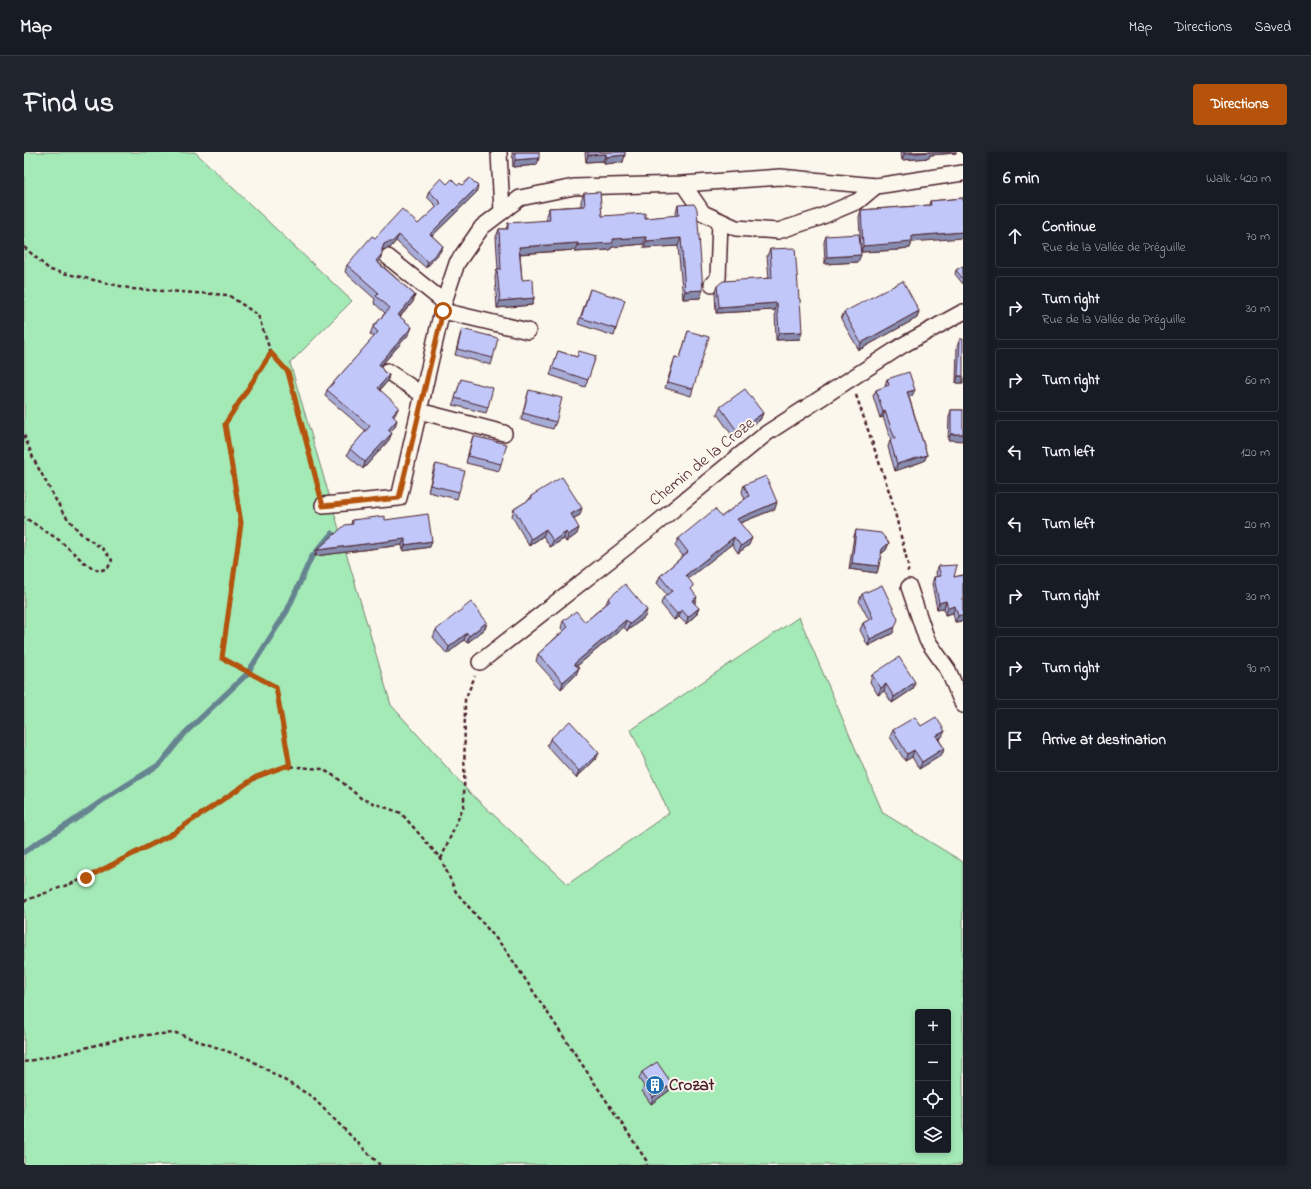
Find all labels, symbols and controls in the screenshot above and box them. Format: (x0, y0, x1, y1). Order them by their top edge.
text: Map (20, 14, 52, 41)
text: Map (1129, 17, 1152, 38)
text: Directions (1174, 17, 1232, 38)
text: Saved (1254, 17, 1291, 38)
text: Find us (24, 84, 114, 125)
button: Directions (1193, 84, 1287, 125)
text: 6 min (1003, 166, 1039, 191)
text: Walk · 420 m (1206, 169, 1271, 188)
text: Continue (1042, 216, 1096, 238)
icon: ahead (1004, 225, 1026, 247)
text: 70 m (1246, 227, 1270, 246)
text: Rue de la Vallée de Préguille (1042, 238, 1186, 257)
text: Turn right (1042, 288, 1100, 310)
icon: right (1004, 297, 1026, 319)
text: 30 m (1246, 299, 1270, 318)
route start (434, 302, 452, 320)
text: Rue de la Vallée de Préguille (1042, 310, 1186, 329)
icon: right (1004, 369, 1026, 391)
text: Turn right (1042, 369, 1100, 391)
text: 60 m (1245, 371, 1270, 390)
street label: Chemin de la Croze (644, 411, 761, 513)
icon: left (1004, 441, 1026, 463)
text: Turn left (1042, 441, 1095, 463)
text: 120 m (1240, 443, 1270, 462)
icon: left (1004, 513, 1026, 535)
text: Turn left (1042, 513, 1095, 535)
text: 20 m (1245, 515, 1270, 534)
icon: right (1004, 585, 1026, 607)
text: Turn right (1042, 585, 1100, 607)
text: 30 m (1246, 587, 1270, 606)
icon: right (1004, 657, 1026, 679)
text: Turn right (1042, 657, 1100, 679)
text: 90 m (1247, 659, 1270, 678)
icon: arrive (1004, 729, 1026, 751)
text: Arrive at destination (1042, 729, 1166, 751)
route end (77, 869, 95, 887)
map controls (915, 1009, 951, 1153)
button: + (915, 1009, 951, 1045)
button: − (915, 1045, 951, 1081)
place label: Crozat (669, 1073, 715, 1098)
building icon: Crozat (644, 1074, 666, 1096)
button: locate (915, 1081, 951, 1117)
button: layers (915, 1117, 951, 1153)

